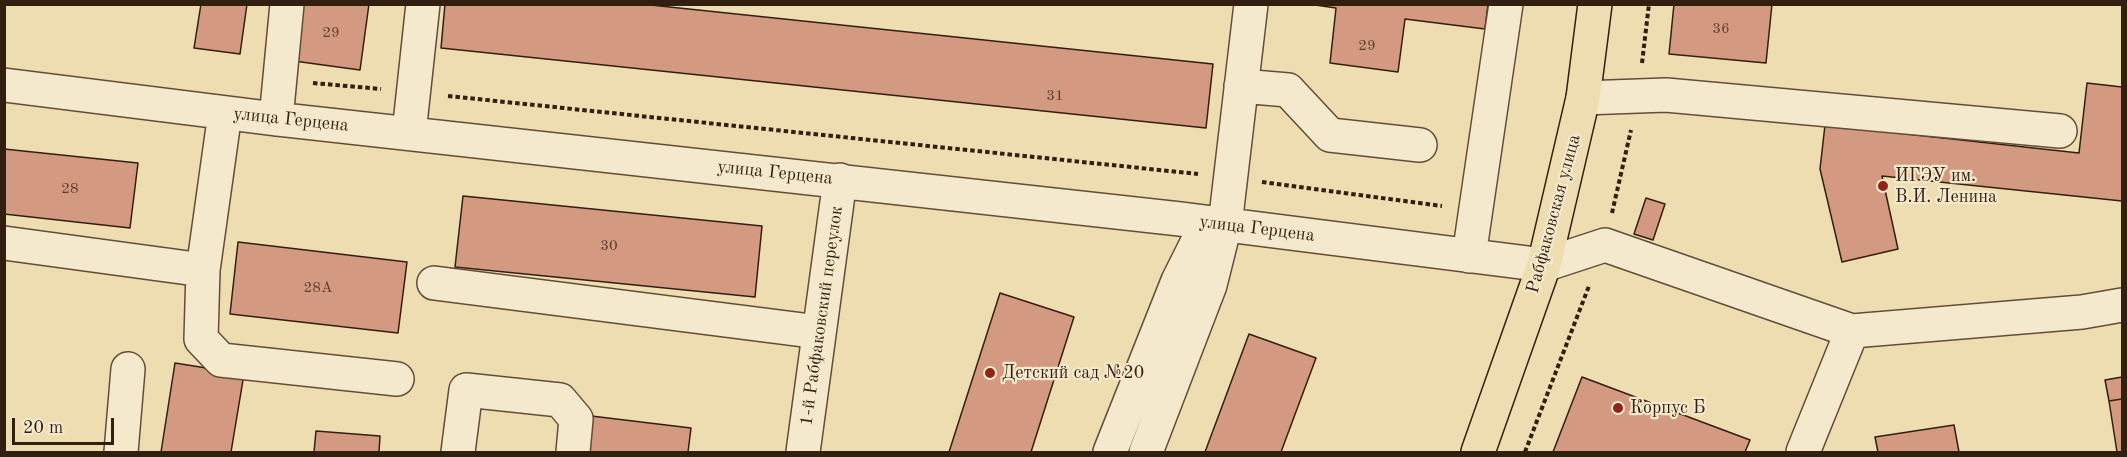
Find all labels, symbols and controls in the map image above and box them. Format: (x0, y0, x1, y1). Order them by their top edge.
house number: 36 (1712, 20, 1730, 38)
house number: 29 (322, 24, 340, 42)
house number: 29 (1358, 37, 1376, 55)
house number: 31 (1046, 87, 1064, 105)
street label: улица Герцена (232, 103, 350, 137)
street label: Рабфаковская улица (1522, 132, 1586, 296)
street label: улица Герцена (716, 156, 834, 190)
place label: ИГЭУ им. В.И. Ленина (1895, 165, 1997, 207)
marker: ИГЭУ им. В.И. Ленина (1876, 179, 1890, 193)
house number: 28 (61, 180, 79, 198)
street label: 1-й Рабфаковский переулок (796, 205, 848, 427)
street label: улица Герцена (1198, 211, 1316, 247)
house number: 30 (600, 237, 618, 255)
house number: 28А (304, 279, 332, 297)
place label: Детский сад №20 (1002, 362, 1144, 384)
marker: Детский сад №20 (983, 366, 997, 380)
place label: Корпус Б (1630, 397, 1706, 419)
marker: Корпус Б (1611, 401, 1625, 415)
scale bar (15, 406, 117, 444)
text: 20 m (23, 419, 63, 437)

